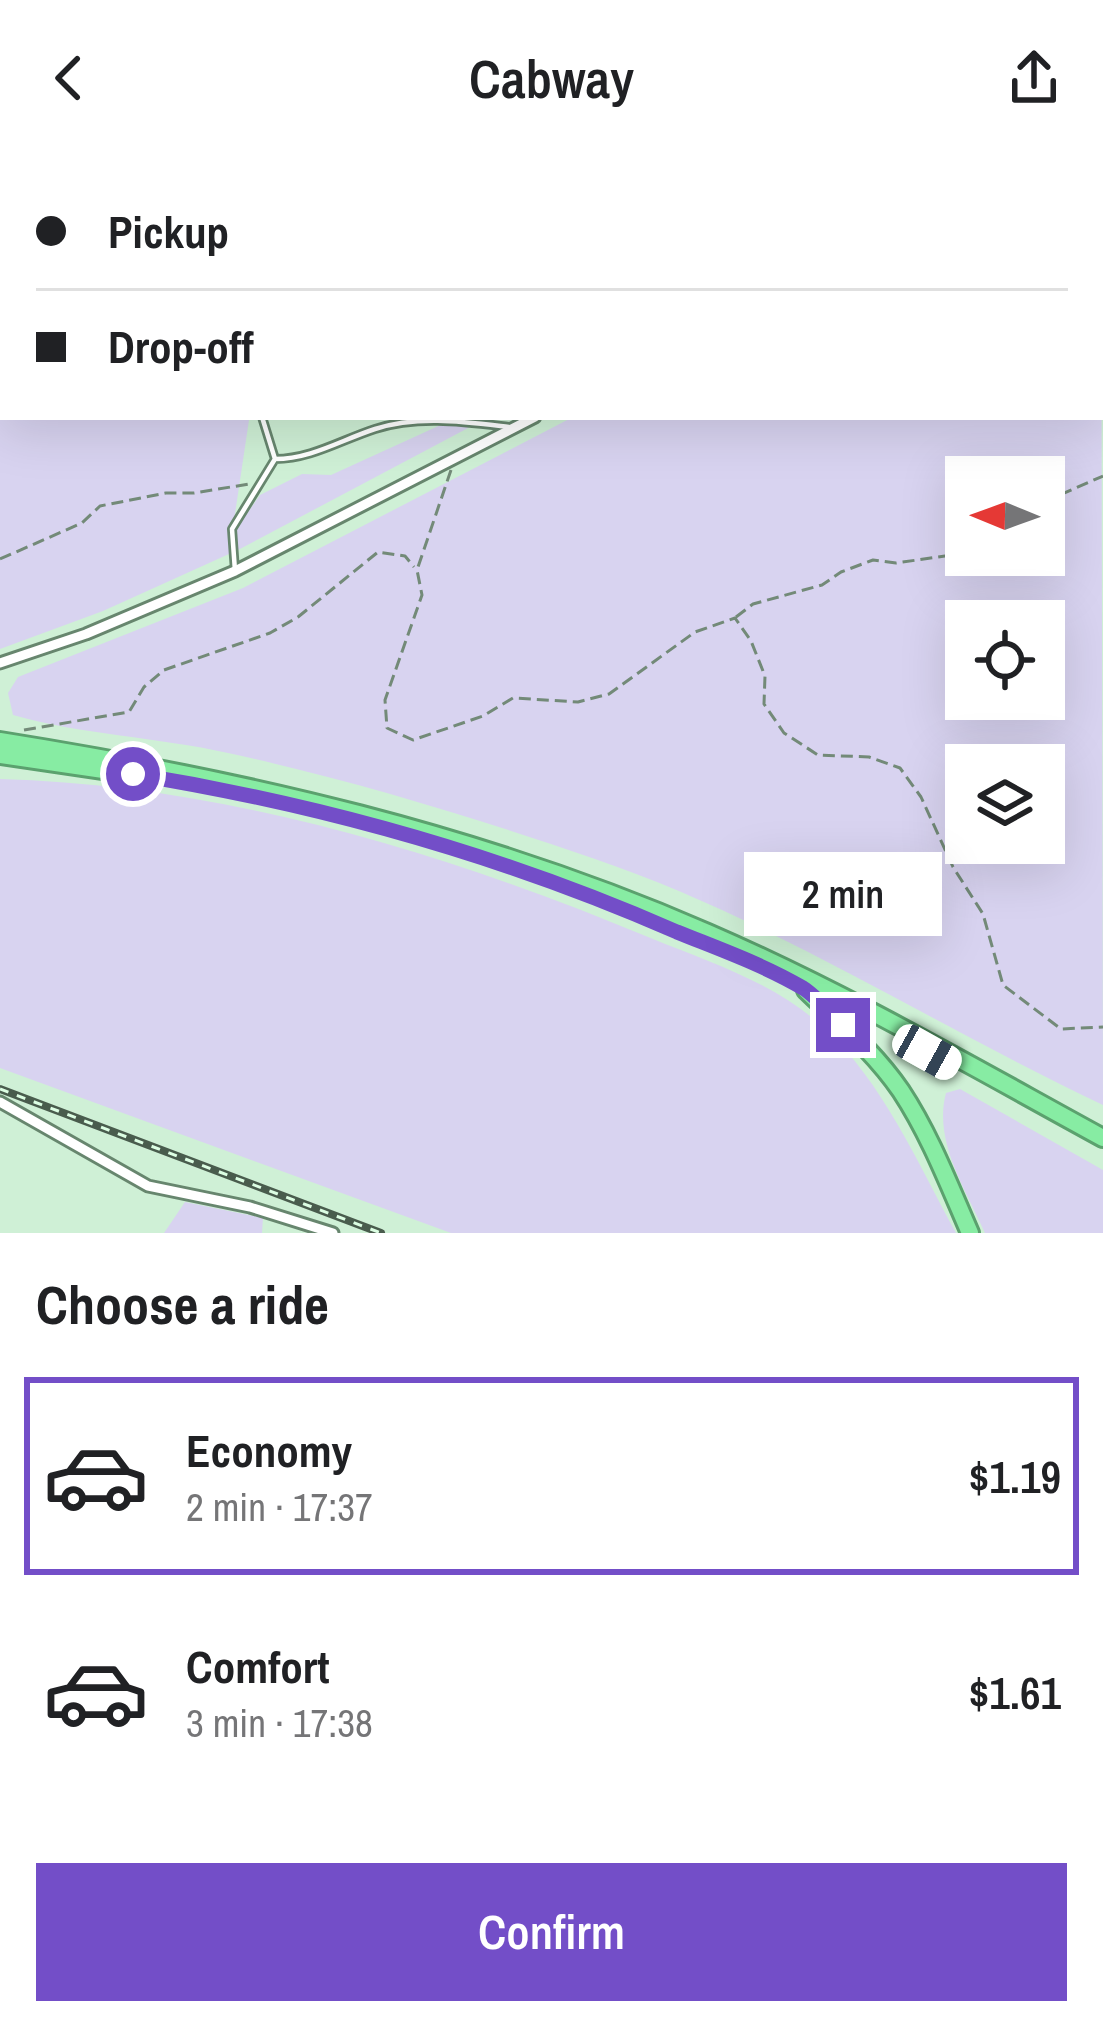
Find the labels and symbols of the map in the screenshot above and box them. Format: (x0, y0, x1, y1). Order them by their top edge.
north arrow (945, 456, 1065, 576)
route start (106, 747, 160, 801)
callout: 2 min (744, 851, 942, 935)
route end (816, 998, 870, 1052)
car (887, 1019, 967, 1085)

